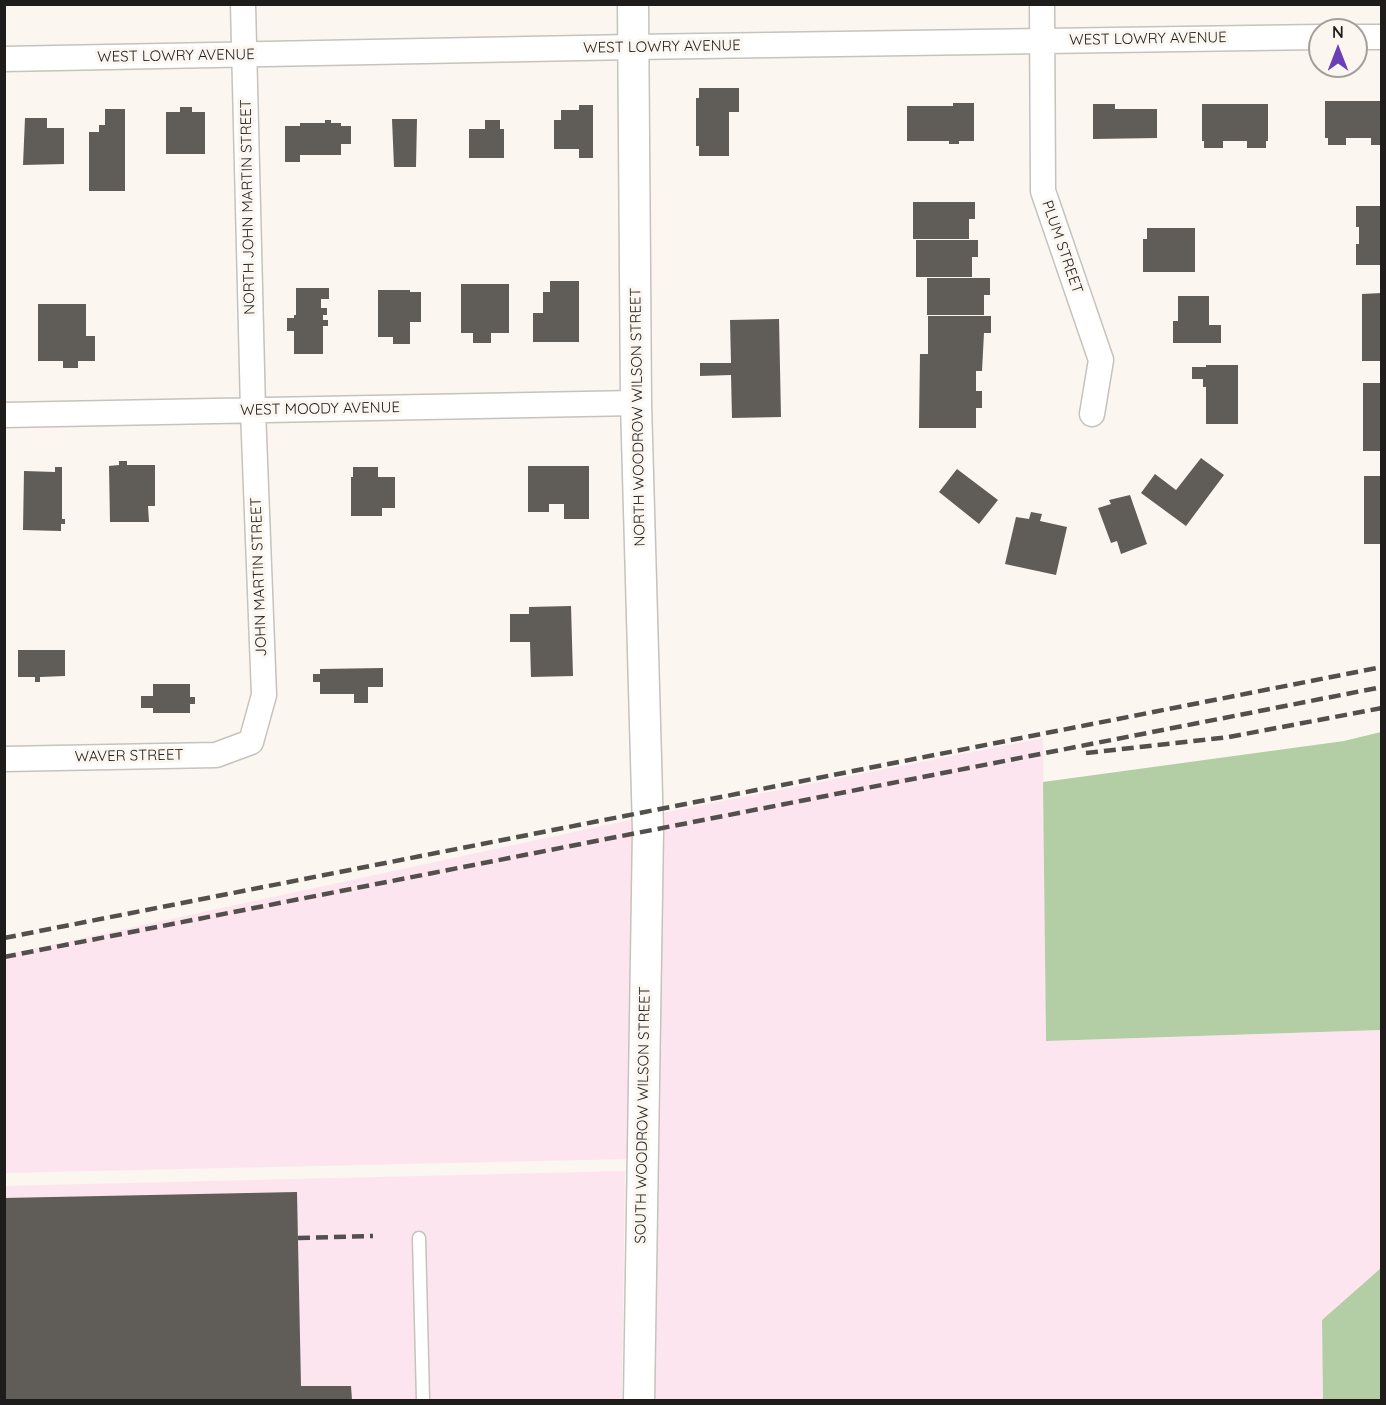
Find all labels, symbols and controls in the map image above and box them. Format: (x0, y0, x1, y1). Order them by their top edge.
north arrow (1308, 18, 1368, 78)
text: N (1332, 22, 1344, 42)
street label: WEST LOWRY AVENUE (1069, 29, 1227, 49)
street label: WEST LOWRY AVENUE (583, 37, 741, 57)
street label: WEST LOWRY AVENUE (97, 46, 255, 66)
street label: NORTH JOHN MARTIN STREET (237, 99, 259, 315)
street label: PLUM STREET (1038, 198, 1086, 296)
street label: NORTH WOODROW WILSON STREET (627, 287, 649, 547)
street label: WEST MOODY AVENUE (240, 399, 400, 419)
street label: JOHN MARTIN STREET (247, 497, 271, 657)
street label: WAVER STREET (74, 746, 184, 766)
street label: SOUTH WOODROW WILSON STREET (632, 986, 654, 1244)

